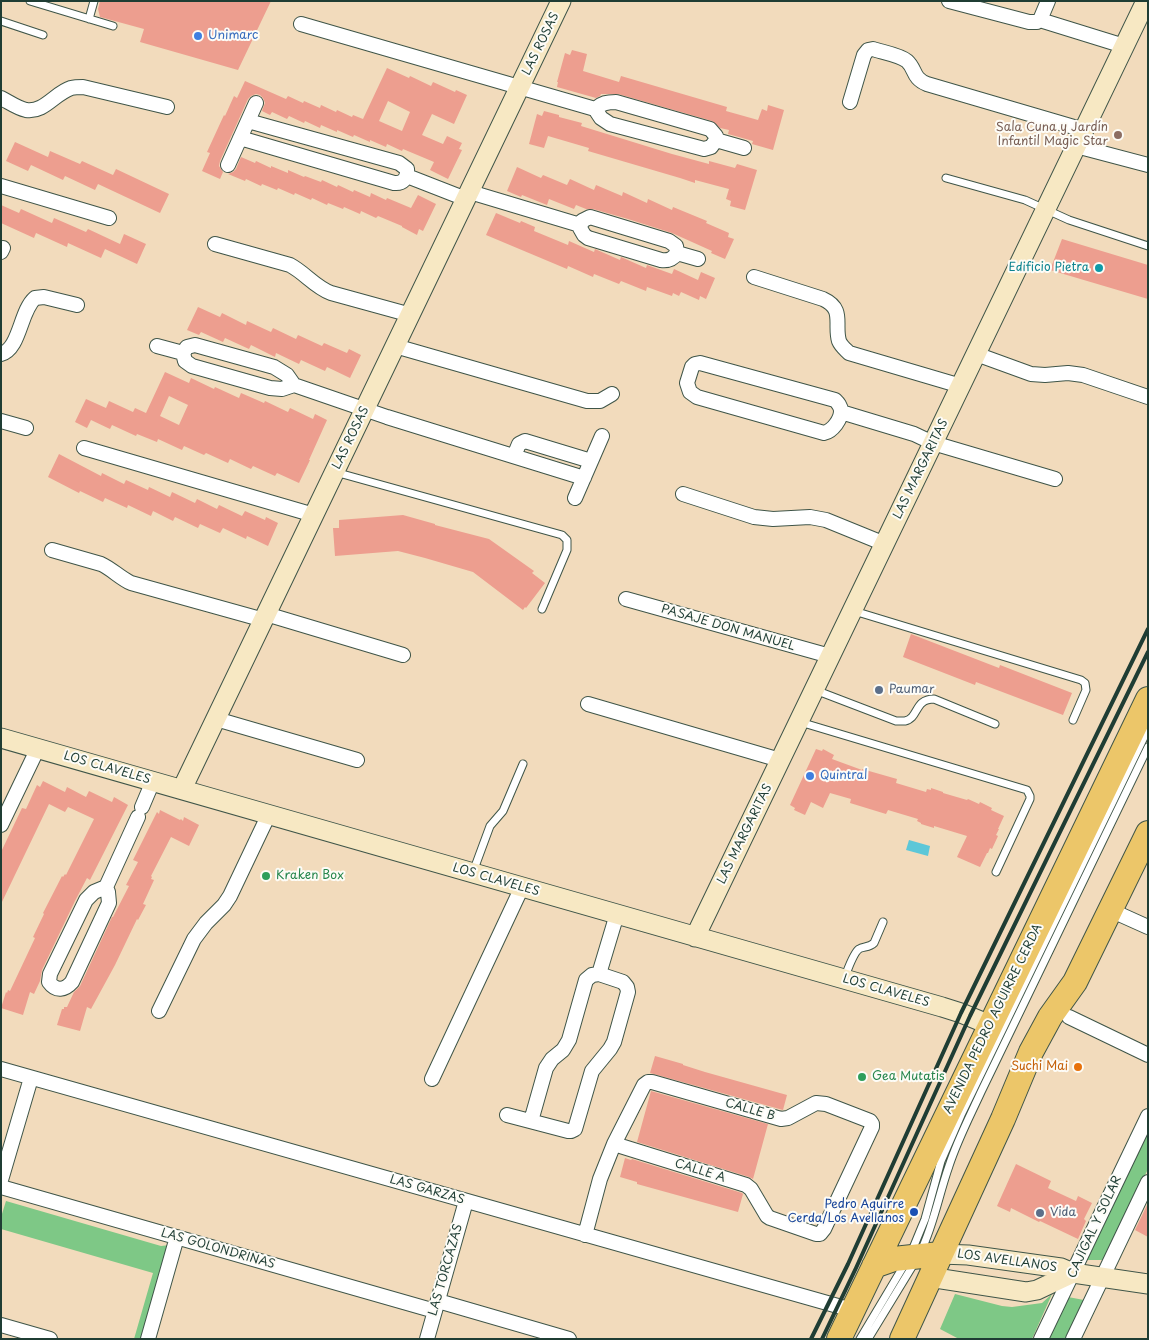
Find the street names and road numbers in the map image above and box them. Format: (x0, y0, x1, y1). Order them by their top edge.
street label: LAS ROSAS (520, 10, 562, 78)
street label: LAS ROSAS (330, 404, 372, 472)
street label: LAS MARGARITAS (891, 417, 951, 521)
street label: PASAJE DON MANUEL (659, 602, 797, 654)
street label: LOS CLAVELES (62, 749, 152, 787)
street label: LAS MARGARITAS (715, 782, 775, 886)
street label: LOS CLAVELES (451, 861, 541, 899)
street label: AVENIDA PEDRO AGUIRRE CERDA (941, 922, 1045, 1116)
street label: LOS CLAVELES (841, 972, 931, 1010)
street label: CALLE B (723, 1096, 777, 1124)
street label: CALLE A (673, 1156, 727, 1186)
street label: LAS GARZAS (388, 1172, 466, 1208)
street label: CAJIGAL Y SOLAR (1065, 1173, 1125, 1281)
street label: LAS TORCAZAS (426, 1222, 466, 1318)
street label: LAS GOLONDRINAS (159, 1226, 277, 1272)
street label: LOS AVELLANOS (956, 1247, 1058, 1275)

